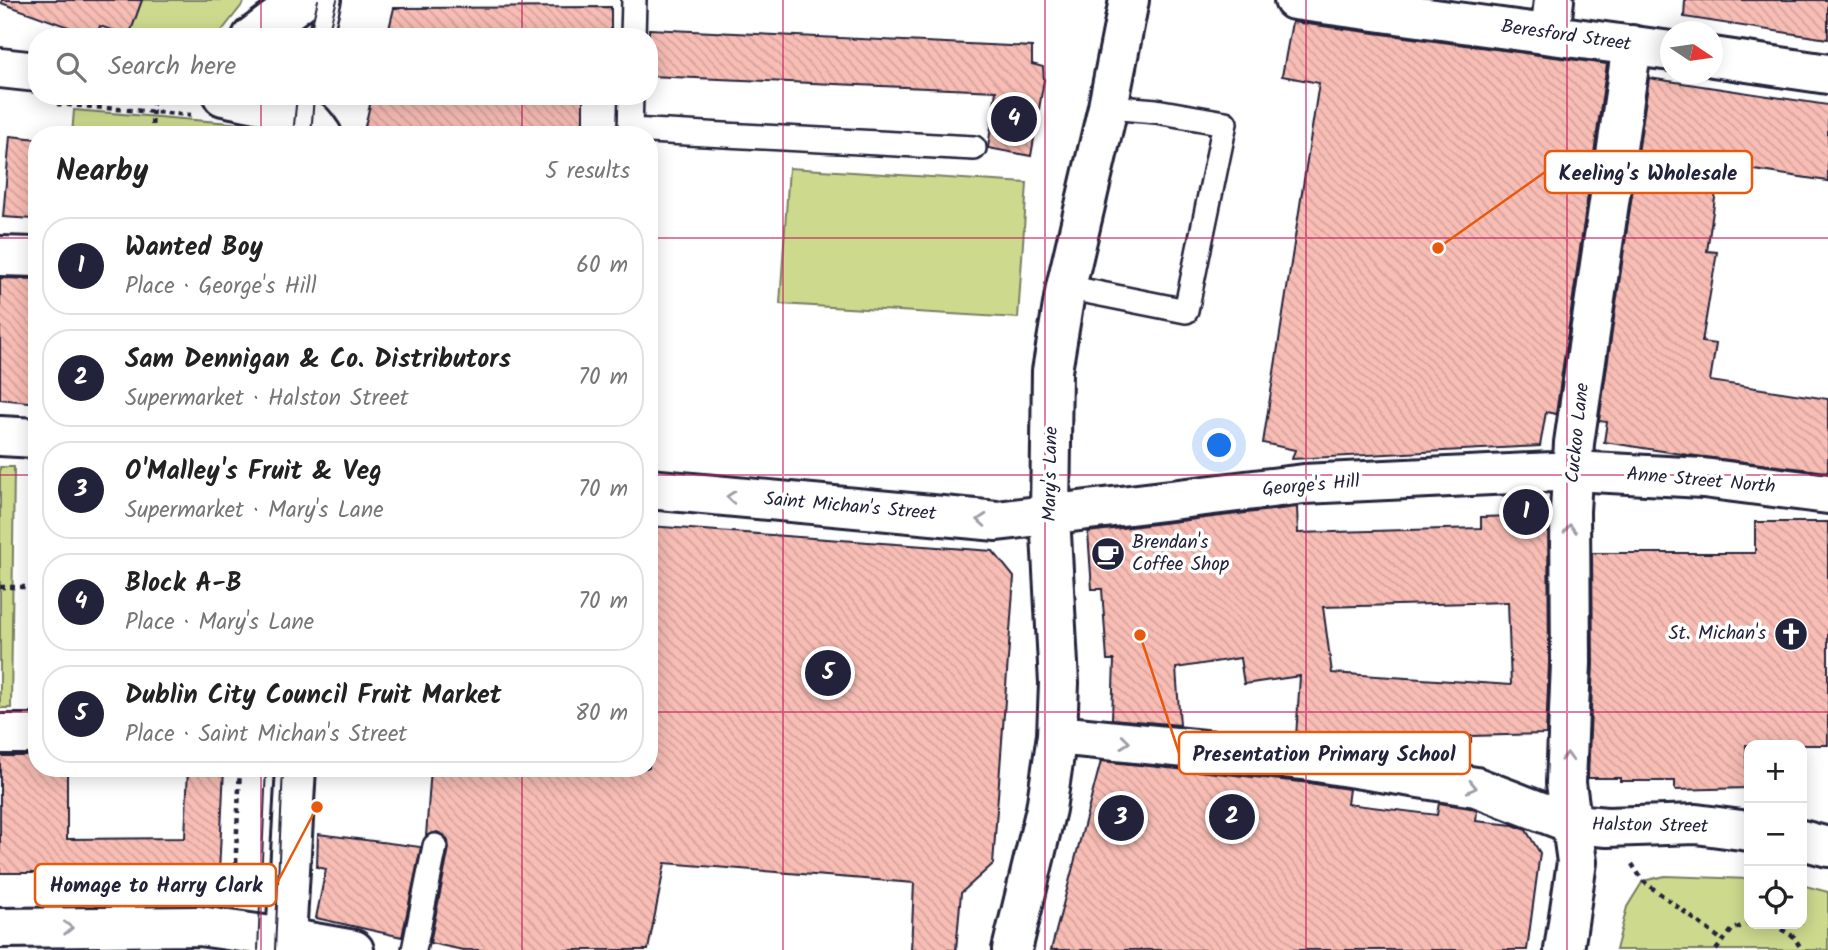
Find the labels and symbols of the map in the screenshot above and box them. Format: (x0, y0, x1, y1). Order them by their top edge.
street label: Beresford Street (1499, 12, 1634, 60)
north arrow (1660, 21, 1723, 84)
pin: 4 (991, 93, 1037, 145)
callout: Keeling's Wholesale (1545, 151, 1752, 193)
text: Keeling's Wholesale (1559, 158, 1737, 191)
street label: Cuckoo Lane (1558, 381, 1598, 485)
street label: Mary's Lane (1035, 426, 1067, 522)
your location (1202, 428, 1236, 462)
street label: Anne Street North (1625, 460, 1777, 502)
street label: George's Hill (1261, 467, 1361, 505)
street label: Saint Michan's Street (763, 485, 938, 530)
pin: 1 (1503, 486, 1549, 538)
one-way arrow (725, 490, 736, 505)
one-way arrow (976, 512, 988, 527)
one-way arrow (1562, 524, 1578, 534)
place label: Brendan's Coffee Shop (1132, 528, 1229, 580)
cafe icon: Brendan's Coffee Shop (1089, 535, 1127, 573)
church icon: St. Michan's (1772, 615, 1810, 653)
place label: St. Michan's (1668, 619, 1766, 649)
pin: 5 (805, 647, 851, 699)
callout: Presentation Primary School (1179, 732, 1470, 774)
one-way arrow (1119, 734, 1131, 749)
text: Presentation Primary School (1192, 739, 1456, 772)
one-way arrow (1560, 751, 1575, 762)
one-way arrow (1466, 779, 1478, 793)
pin: 2 (1209, 791, 1255, 843)
pin: 3 (1098, 792, 1144, 844)
street label: Halston Street (1592, 810, 1709, 842)
callout: Homage to Harry Clark (35, 864, 276, 906)
text: Homage to Harry Clark (50, 870, 263, 903)
one-way arrow (63, 920, 74, 936)

